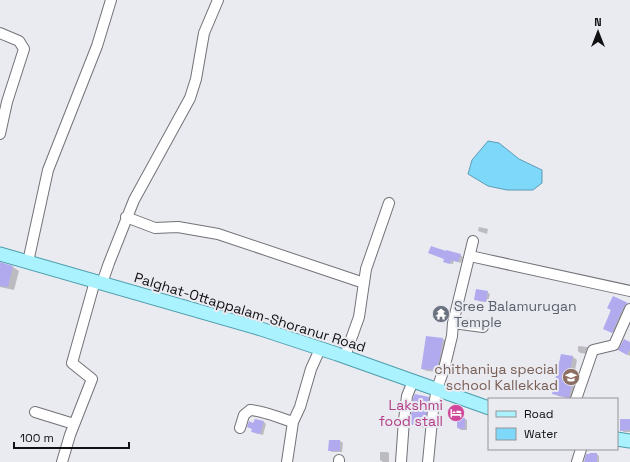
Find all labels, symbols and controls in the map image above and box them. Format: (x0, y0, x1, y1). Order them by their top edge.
north arrow (578, 12, 618, 52)
text: N (594, 15, 602, 29)
street label: Palghat-Ottappalam-Shoranur Road (132, 268, 368, 356)
place label: Sree Balamurugan Temple (454, 297, 577, 331)
temple icon: Sree Balamurugan Temple (431, 304, 451, 324)
place label: chithaniya special school Kallekkad (434, 360, 558, 394)
school or university icon: chithaniya special school Kallekkad (561, 367, 581, 387)
place label: Lakshmi food stall (379, 396, 443, 430)
legend (488, 398, 618, 450)
hotel icon: Lakshmi food stall (446, 403, 466, 423)
text: Road (524, 406, 553, 422)
scale bar (14, 424, 129, 450)
text: Water (524, 426, 558, 442)
text: 100 m (20, 430, 54, 446)

